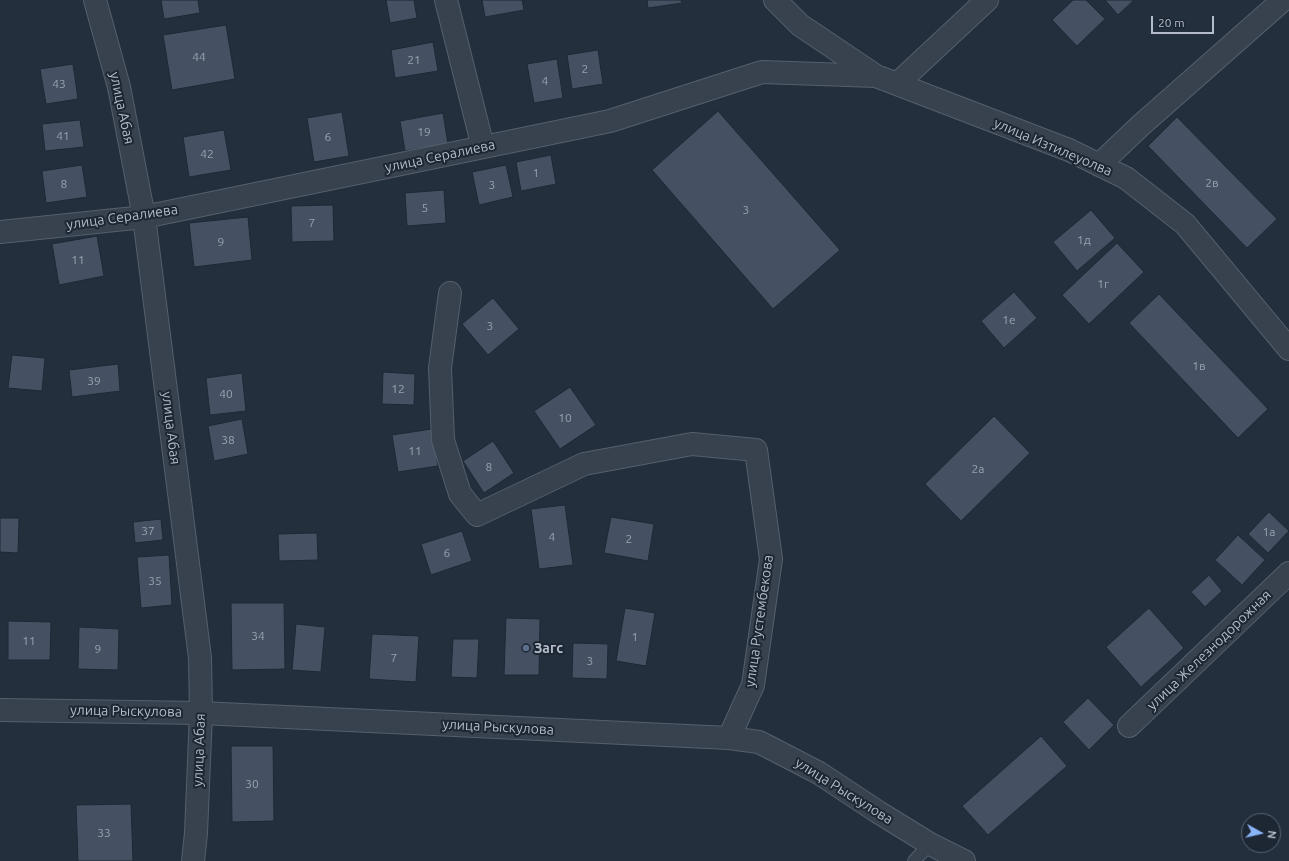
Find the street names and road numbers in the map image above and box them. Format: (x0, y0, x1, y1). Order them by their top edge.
street label: улица Абая (106, 70, 138, 146)
street label: улица Изтилеуолва (991, 115, 1115, 179)
street label: улица Сералиева (383, 136, 497, 176)
street label: улица Сералиева (65, 201, 179, 233)
street label: улица Абая (158, 390, 184, 466)
street label: улица Рустембекова (741, 554, 777, 688)
street label: улица Железнодорожная (1143, 586, 1275, 714)
street label: улица Рыскулова (70, 702, 182, 720)
street label: улица Абая (189, 713, 209, 787)
street label: улица Рыскулова (442, 716, 554, 738)
street label: улица Рыскулова (792, 754, 896, 828)

